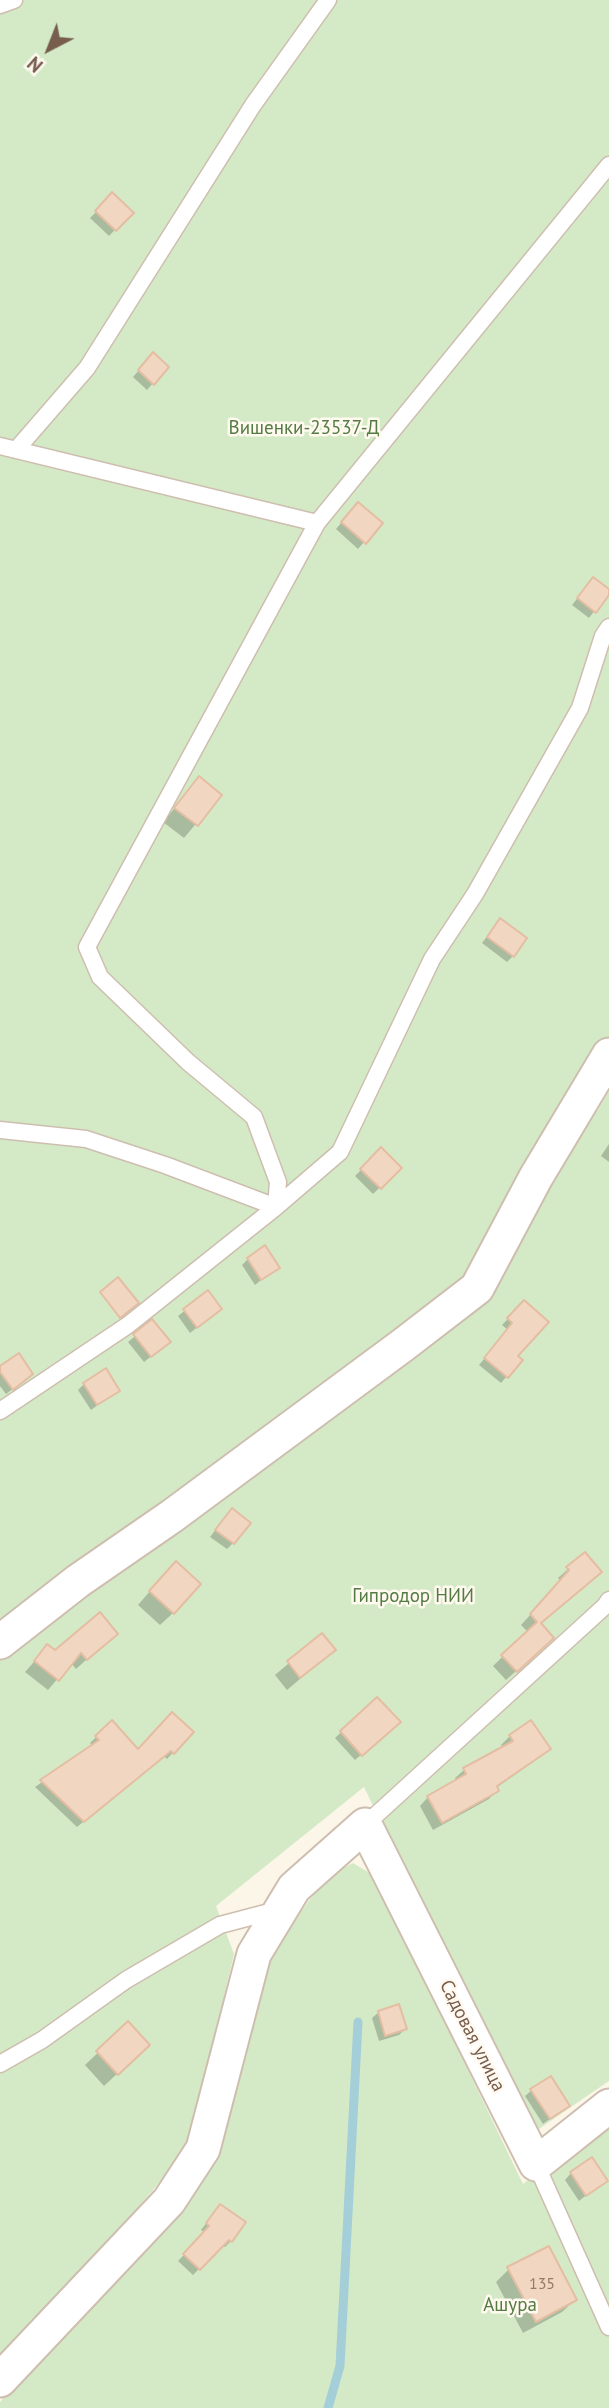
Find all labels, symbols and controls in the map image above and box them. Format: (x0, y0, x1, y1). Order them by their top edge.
north arrow (14, 14, 84, 84)
text: N (22, 52, 48, 78)
park label: Вишенки-23537-Д (229, 418, 379, 440)
park label: Гипродор НИИ (352, 1586, 474, 1608)
street label: Садовая улица (434, 1976, 510, 2096)
house number: 135 (529, 2274, 555, 2294)
park label: Ашура (483, 2295, 537, 2317)

